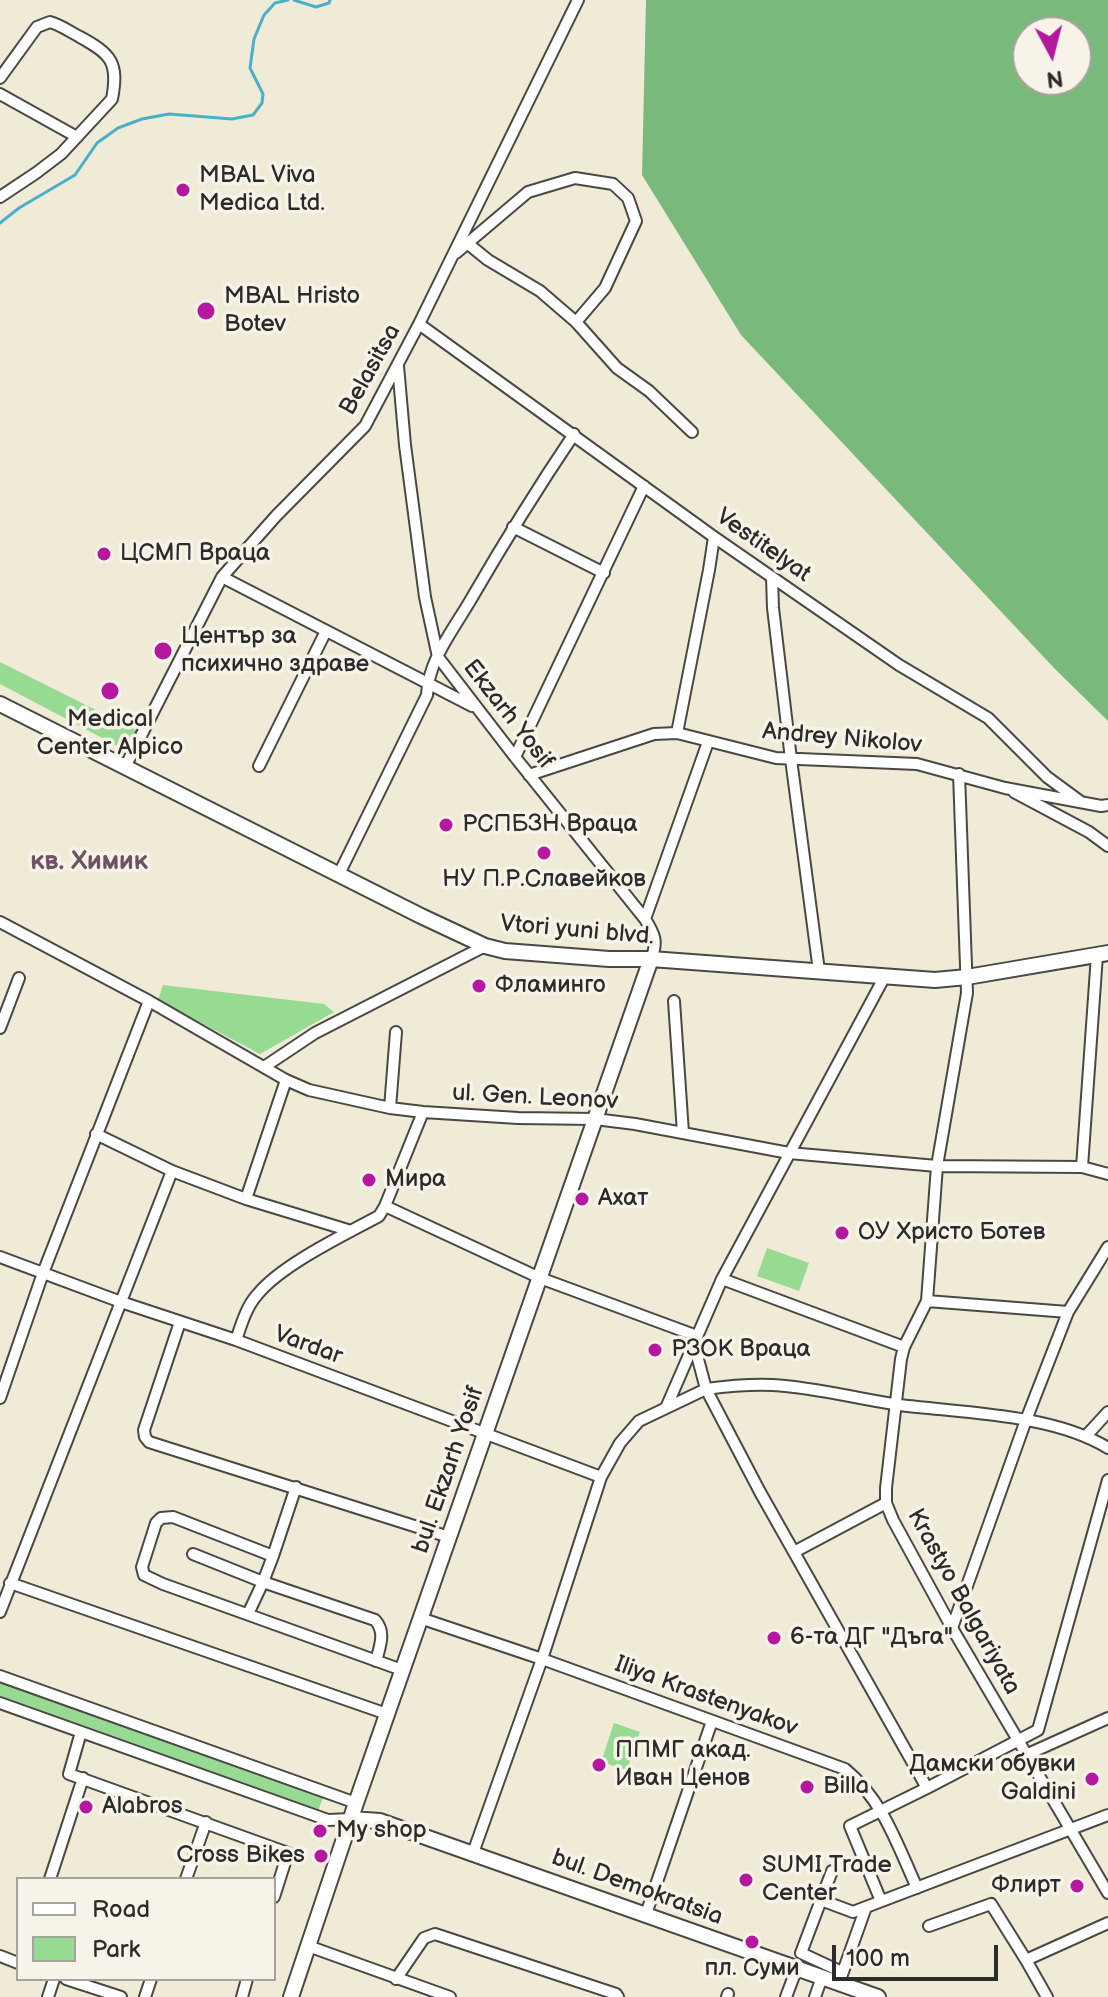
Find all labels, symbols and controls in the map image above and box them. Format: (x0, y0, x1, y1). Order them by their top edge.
north arrow (1012, 16, 1092, 96)
text: N (1045, 64, 1065, 93)
place label: MBAL Viva Medica Ltd. (199, 162, 325, 218)
marker: MBAL Viva Medica Ltd. (174, 181, 192, 199)
place label: MBAL Hristo Botev (224, 283, 360, 339)
marker: MBAL Hristo Botev (195, 300, 217, 322)
street label: Belasitsa (334, 319, 408, 421)
street label: Vestitelyat (710, 503, 816, 589)
place label: ЦСМП Враца (120, 540, 270, 568)
marker: ЦСМП Враца (95, 545, 113, 563)
place label: Център за психично здраве (181, 623, 369, 679)
marker: Център за психично здраве (152, 640, 174, 662)
street label: Ekzarh Yosif (456, 654, 560, 776)
marker: Medical Center Alpico (99, 680, 121, 702)
place label: Medical Center Alpico (37, 706, 183, 762)
street label: Andrey Nikolov (761, 718, 923, 760)
place label: РСПБЗН Враца (462, 811, 638, 839)
marker: РСПБЗН Враца (437, 816, 455, 834)
marker: НУ П.Р.Славейков (535, 844, 553, 862)
district label: кв. Химик (30, 846, 148, 878)
place label: НУ П.Р.Славейков (442, 866, 646, 894)
street label: Vtori yuni blvd. (499, 910, 655, 952)
place label: Фламинго (495, 972, 605, 1000)
marker: Фламинго (470, 977, 488, 995)
street label: ul. Gen. Leonov (451, 1079, 619, 1117)
place label: Мира (385, 1166, 446, 1194)
marker: Мира (360, 1171, 378, 1189)
place label: Ахат (598, 1185, 648, 1213)
marker: Ахат (573, 1190, 591, 1208)
place label: ОУ Христо Ботев (858, 1219, 1045, 1247)
marker: ОУ Христо Ботев (833, 1224, 851, 1242)
street label: Vardar (270, 1320, 346, 1372)
place label: РЗОК Враца (671, 1336, 811, 1364)
marker: РЗОК Враца (646, 1341, 664, 1359)
street label: bul. Ekzarh Yosif (407, 1383, 491, 1557)
street label: Krastyo Balgariyata (900, 1504, 1026, 1700)
place label: 6-та ДГ "Дъга" (790, 1624, 953, 1652)
marker: 6-та ДГ "Дъга" (765, 1629, 783, 1647)
street label: Iliya Krastenyakov (611, 1651, 801, 1743)
place label: ППМГ акад. Иван Ценов (615, 1737, 751, 1793)
place label: Дамски обувки Galdini (909, 1751, 1076, 1807)
marker: ППМГ акад. Иван Ценов (590, 1756, 608, 1774)
marker: Дамски обувки Galdini (1083, 1770, 1101, 1788)
place label: Billa (823, 1773, 869, 1801)
marker: Billa (798, 1778, 816, 1796)
place label: Alabros (102, 1793, 183, 1821)
marker: Alabros (77, 1798, 95, 1816)
place label: My shop (336, 1817, 427, 1845)
marker: My shop (311, 1822, 329, 1840)
place label: Cross Bikes (176, 1842, 305, 1870)
street label: bul. Demokratsia (548, 1844, 726, 1932)
marker: Cross Bikes (312, 1847, 330, 1865)
place label: SUMI Trade Center (762, 1852, 892, 1908)
marker: SUMI Trade Center (737, 1871, 755, 1889)
place label: Флирт (991, 1872, 1061, 1900)
legend (16, 1877, 276, 1981)
marker: Флирт (1068, 1877, 1086, 1895)
text: Road (92, 1895, 150, 1924)
scale bar (836, 1929, 1002, 1979)
marker: пл. Суми (743, 1933, 761, 1951)
text: Park (92, 1935, 140, 1964)
text: 100 m (846, 1944, 910, 1973)
place label: пл. Суми (704, 1955, 800, 1983)

